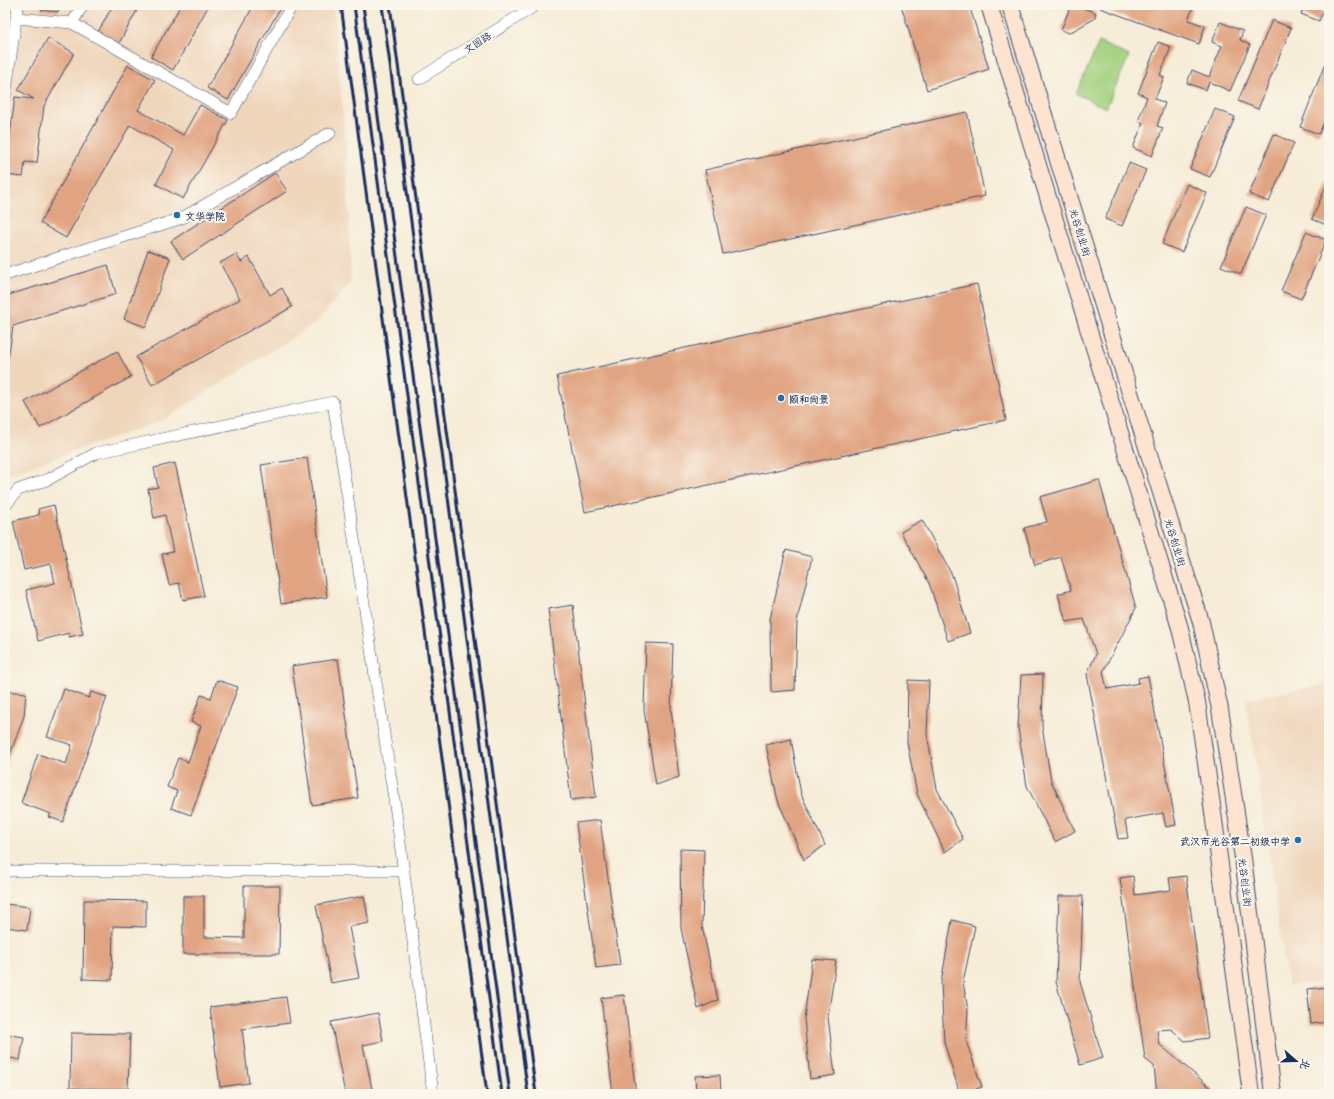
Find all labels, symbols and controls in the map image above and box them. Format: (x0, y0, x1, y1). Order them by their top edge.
street label: 文园路 (460, 28, 494, 56)
street label: 光谷创业街 (1067, 206, 1095, 258)
place label: 文华学院 (185, 208, 225, 223)
marker: 文华学院 (172, 210, 182, 220)
place label: 颐和尚景 (789, 391, 829, 406)
marker: 颐和尚景 (776, 393, 786, 403)
street label: 光谷创业街 (1162, 516, 1190, 568)
place label: 武汉市光谷第二初级中学 (1180, 833, 1290, 848)
marker: 武汉市光谷第二初级中学 (1293, 835, 1303, 845)
street label: 光谷创业街 (1236, 856, 1256, 908)
north arrow (1276, 1041, 1316, 1081)
text: 北 (1296, 1057, 1316, 1073)

